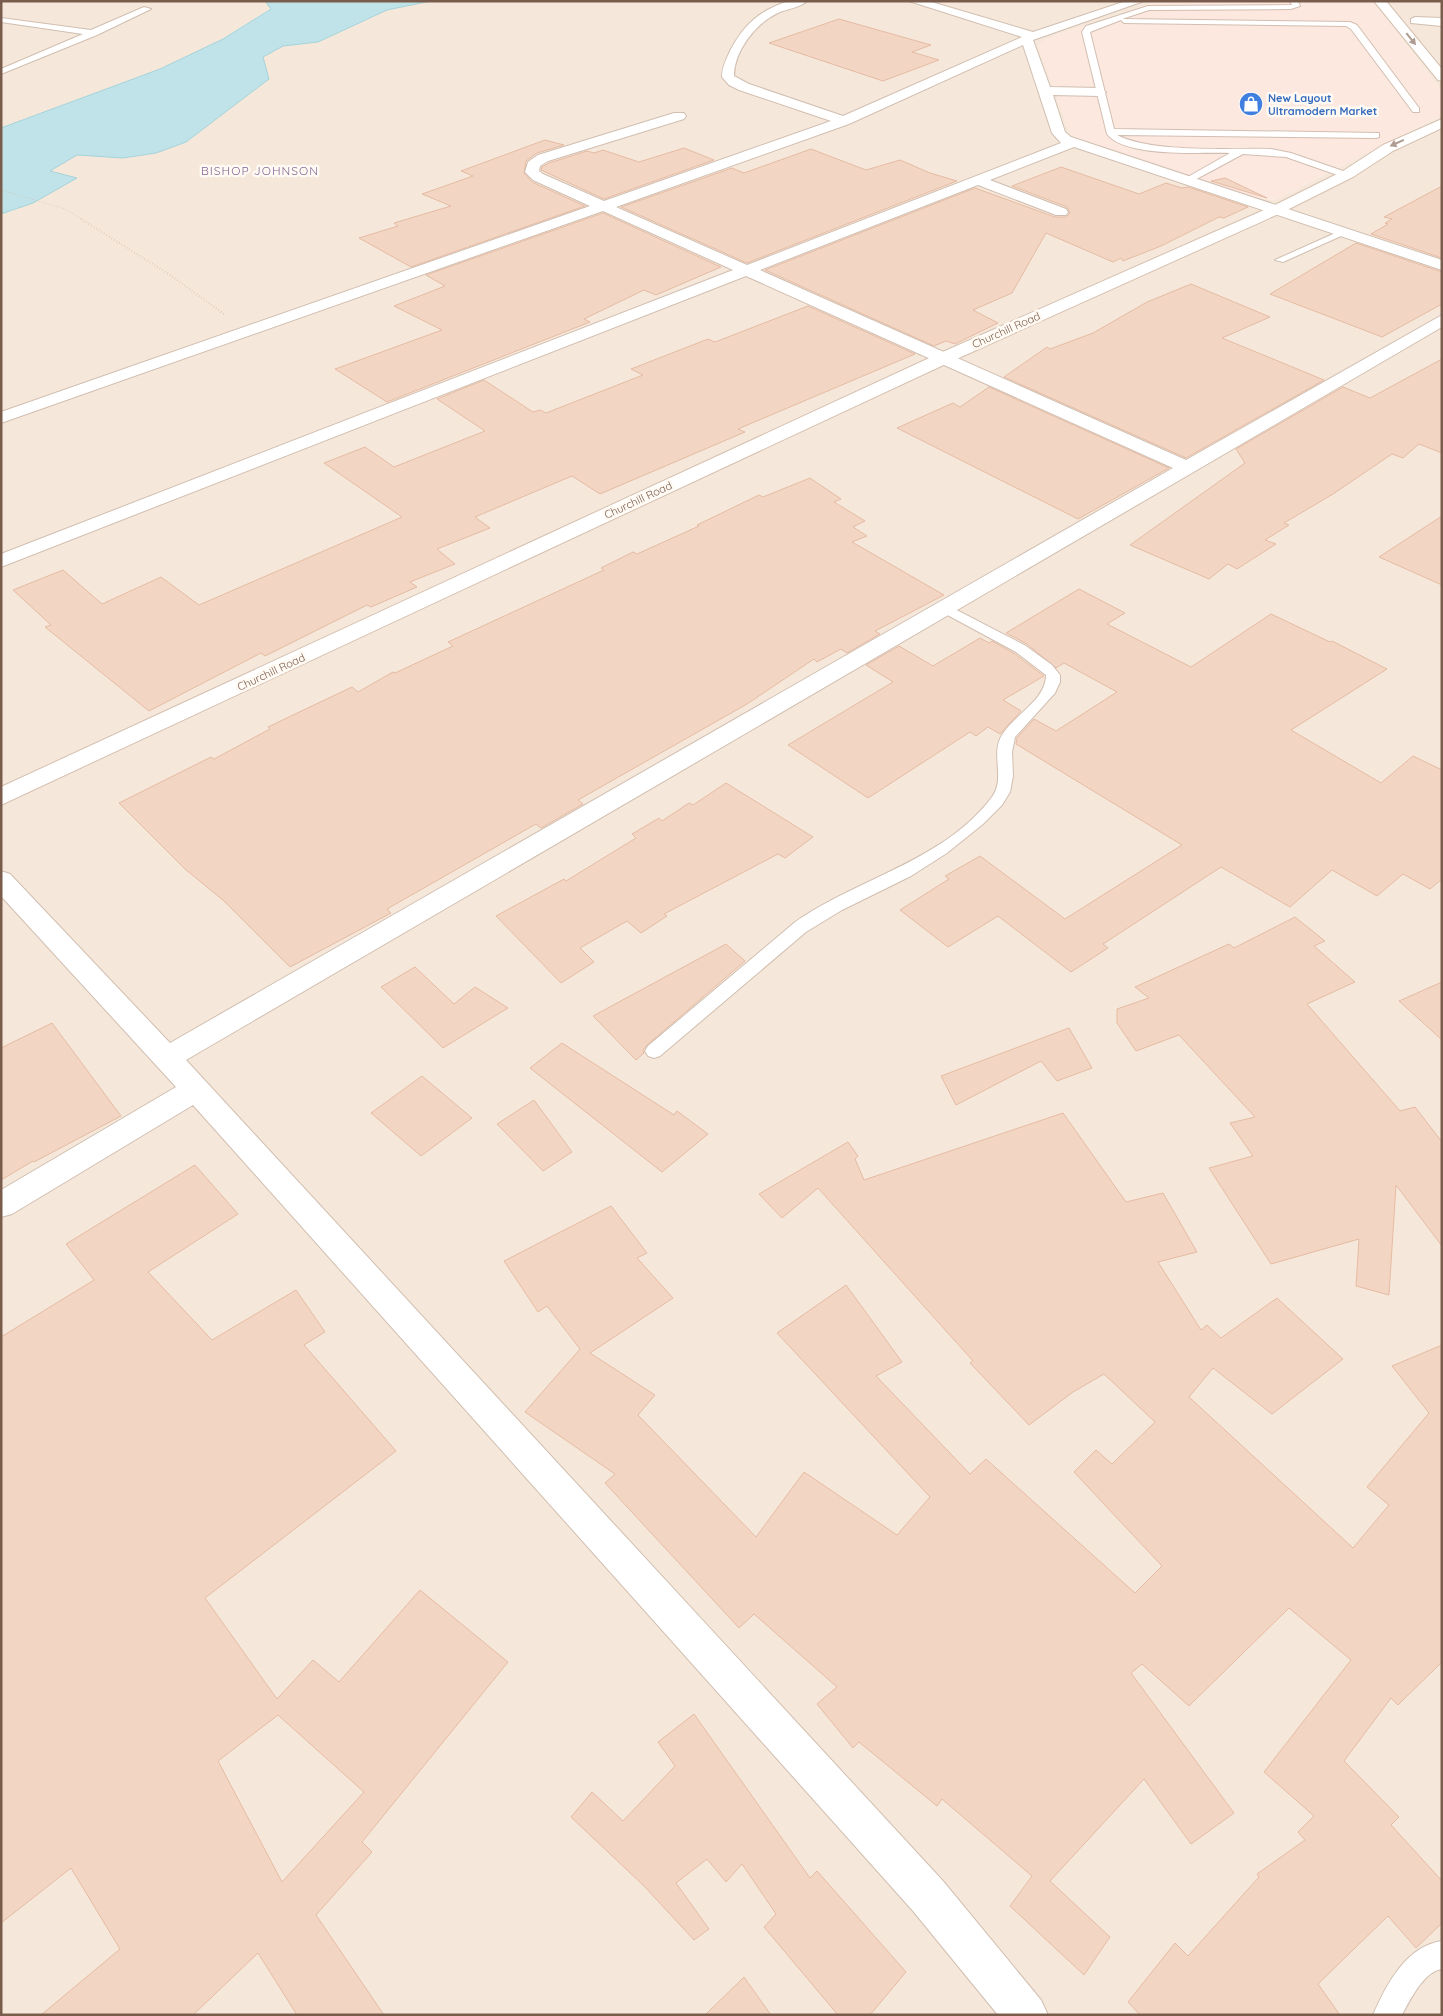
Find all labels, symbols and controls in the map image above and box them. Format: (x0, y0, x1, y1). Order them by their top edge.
one-way arrow (1405, 32, 1416, 45)
shop icon: New Layout Ultramodern Market (1238, 91, 1264, 117)
place label: New Layout Ultramodern Market (1268, 91, 1377, 118)
one-way arrow (1390, 140, 1404, 148)
district label: BISHOP JOHNSON (201, 163, 319, 178)
street label: Churchill Road (970, 309, 1042, 351)
street label: Churchill Road (602, 478, 674, 522)
street label: Churchill Road (235, 650, 307, 694)

